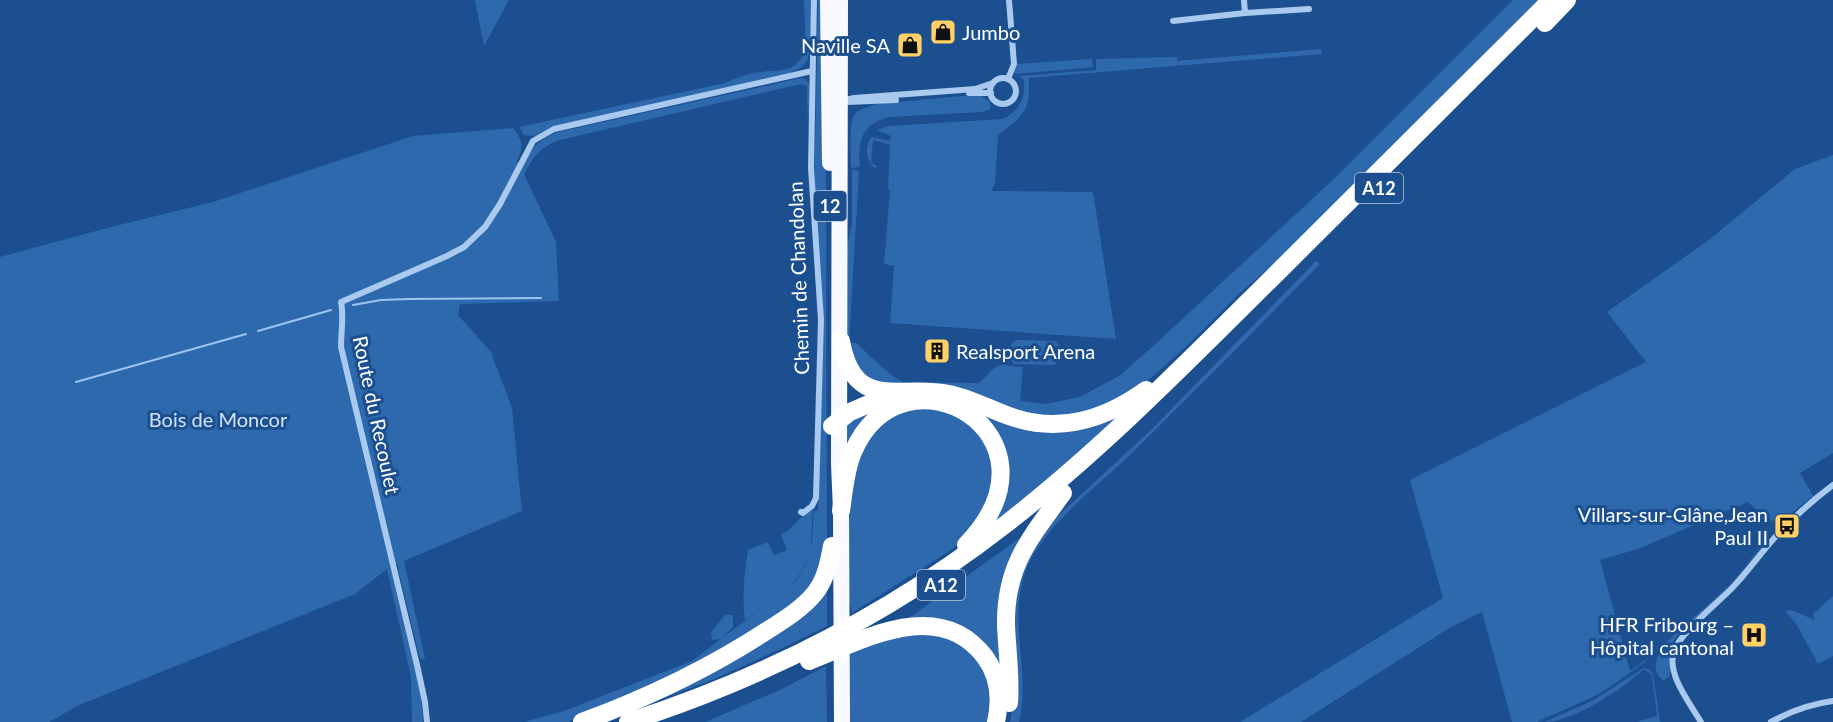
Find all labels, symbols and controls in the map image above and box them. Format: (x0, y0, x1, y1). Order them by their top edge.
shop icon: Jumbo (928, 17, 958, 47)
place label: Jumbo (962, 20, 1020, 44)
shop icon: Naville SA (895, 30, 925, 60)
place label: Naville SA (801, 33, 890, 57)
road number: A12 (1355, 173, 1403, 203)
street label: Chemin de Chandolan (783, 181, 813, 375)
road number: 12 (814, 191, 846, 221)
street label: Route du Recoulet (348, 334, 406, 496)
building icon: Realsport Arena (922, 336, 952, 366)
place label: Realsport Arena (956, 339, 1095, 363)
park label: Bois de Moncor (149, 407, 288, 431)
place label: Villars-sur-Glâne,Jean Paul II (1578, 502, 1768, 549)
bus stop icon: Villars-sur-Glâne,Jean Paul II (1772, 511, 1802, 541)
road number: A12 (917, 570, 965, 600)
place label: HFR Fribourg – Hôpital cantonal (1590, 612, 1734, 659)
hospital icon: HFR Fribourg – Hôpital cantonal (1739, 620, 1769, 650)

